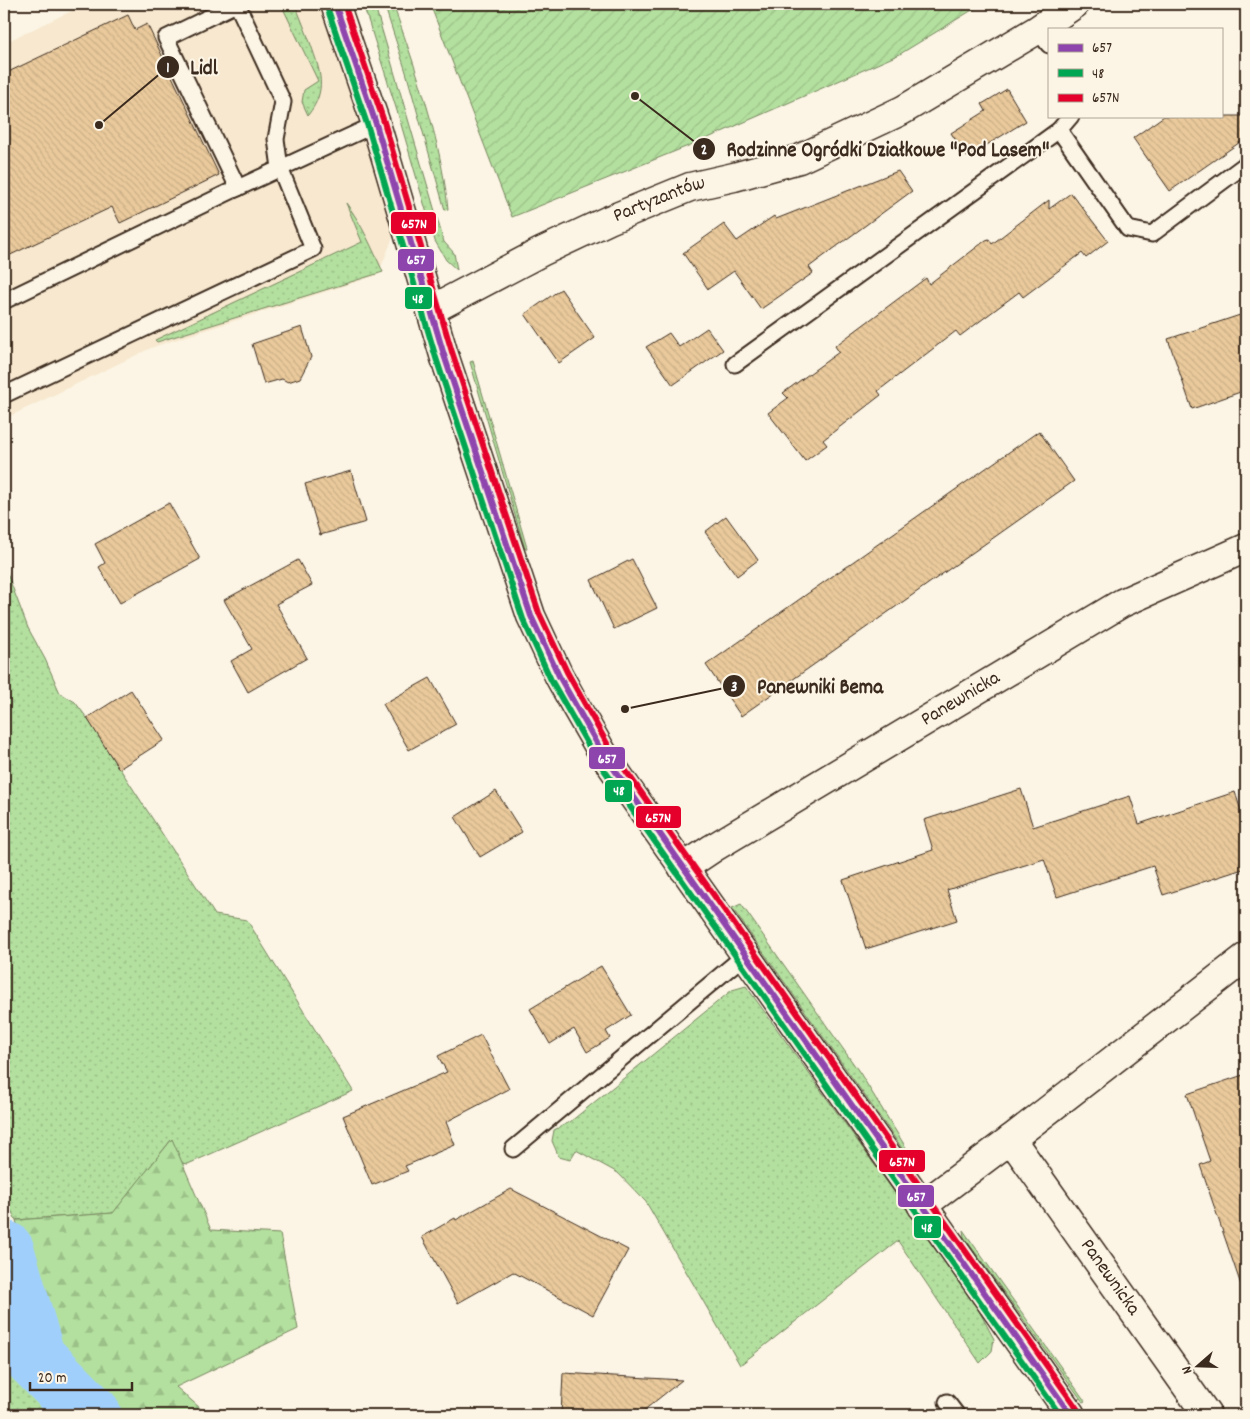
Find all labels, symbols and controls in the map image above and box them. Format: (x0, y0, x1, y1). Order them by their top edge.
legend (1048, 28, 1222, 118)
text: 657 (1092, 38, 1112, 60)
callout: Lidl (156, 49, 228, 85)
text: Lidl (190, 55, 219, 85)
text: 1 (166, 58, 170, 80)
text: 48 (1092, 64, 1104, 86)
text: 657N (1092, 88, 1119, 110)
callout: Rodzinne Ogródki Działkowe "Pod Lasem" (691, 131, 1059, 167)
text: Rodzinne Ogródki Działkowe "Pod Lasem" (727, 137, 1049, 167)
text: 2 (701, 140, 707, 162)
street label: Partyzantów (609, 170, 708, 231)
line badge: 657N (390, 211, 437, 235)
text: 657N (401, 215, 427, 235)
line badge: 657 (397, 248, 435, 272)
text: 657 (407, 251, 426, 271)
line badge: 48 (404, 286, 433, 310)
text: 48 (412, 290, 424, 310)
street label: Panewnicka (916, 665, 1006, 734)
callout: Panewniki Bema (722, 668, 893, 704)
text: Panewniki Bema (757, 674, 884, 704)
text: 3 (731, 677, 738, 699)
line badge: 657 (588, 746, 626, 770)
text: 657 (598, 750, 617, 770)
line badge: 48 (604, 779, 633, 803)
text: 48 (613, 782, 625, 802)
line badge: 657N (635, 805, 682, 829)
text: 657N (645, 809, 671, 829)
line badge: 657N (878, 1149, 926, 1173)
text: 657N (889, 1153, 915, 1173)
line badge: 657 (897, 1184, 935, 1208)
text: 657 (907, 1188, 926, 1208)
line badge: 48 (913, 1215, 942, 1239)
text: 48 (921, 1219, 933, 1239)
street label: Panewnicka (1073, 1234, 1147, 1322)
north arrow (1172, 1342, 1222, 1392)
scale bar (30, 1359, 132, 1391)
text: N (1177, 1363, 1198, 1376)
text: 20 m (38, 1368, 66, 1390)

